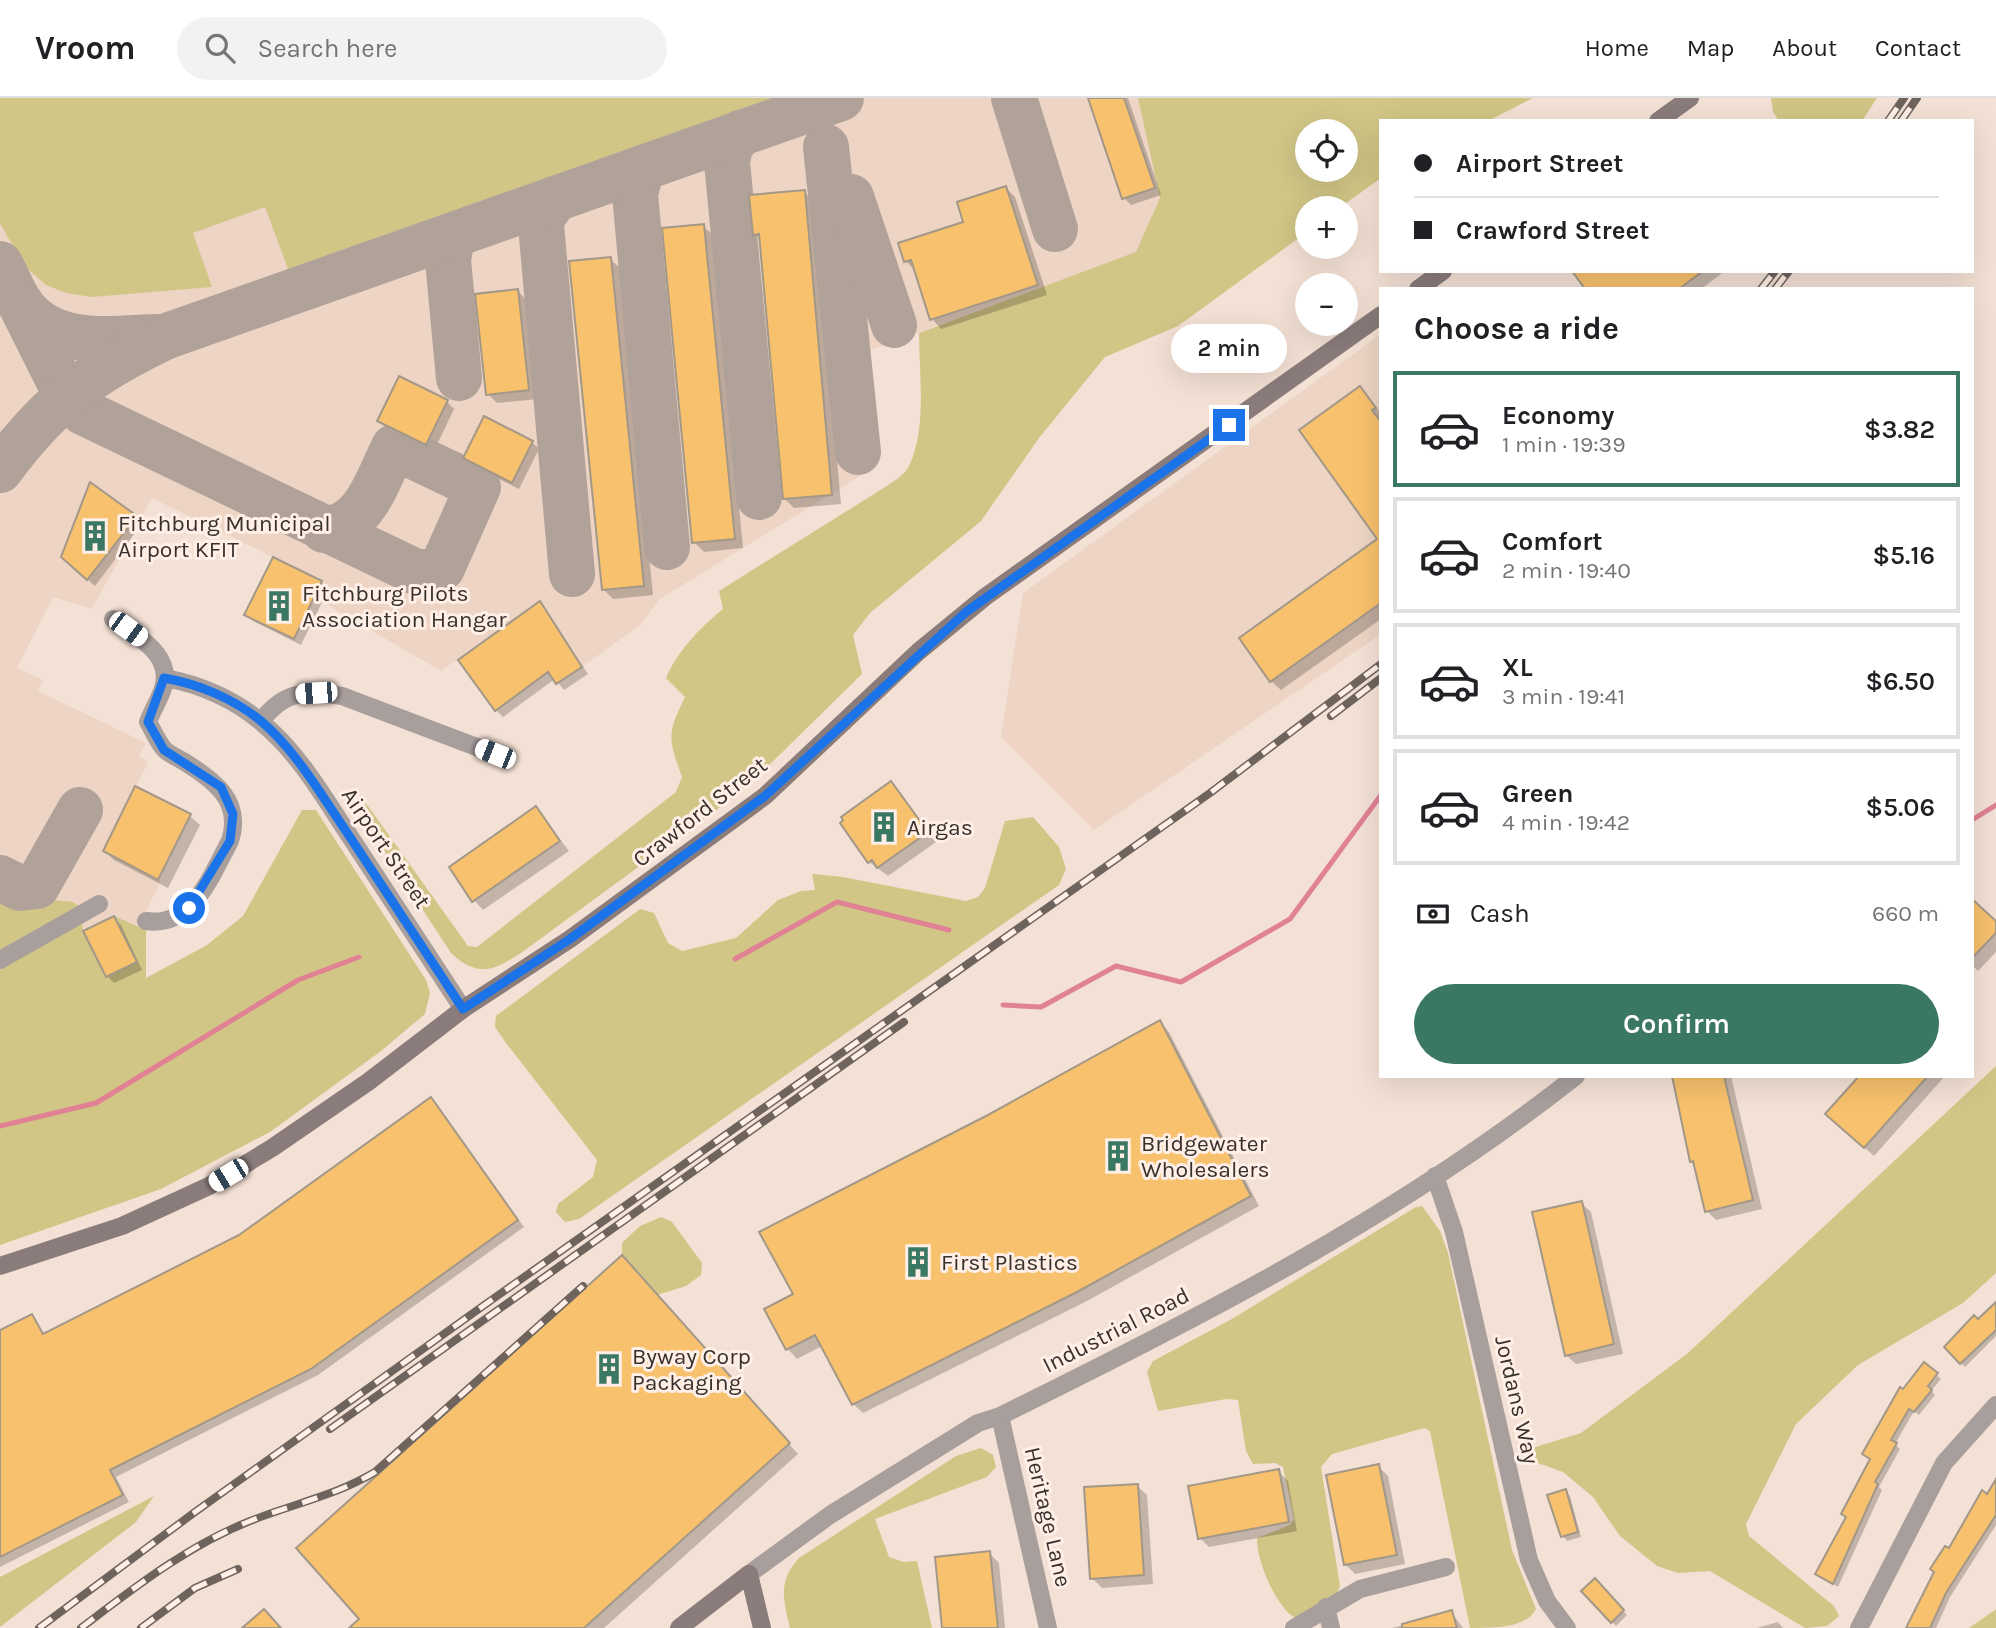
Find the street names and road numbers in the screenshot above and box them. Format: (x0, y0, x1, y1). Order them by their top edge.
street label: Crawford Street (628, 751, 773, 873)
street label: Airport Street (336, 782, 437, 914)
street label: Industrial Road (1038, 1281, 1194, 1379)
street label: Jordans Way (1489, 1333, 1545, 1467)
street label: Heritage Lane (1019, 1444, 1077, 1590)

